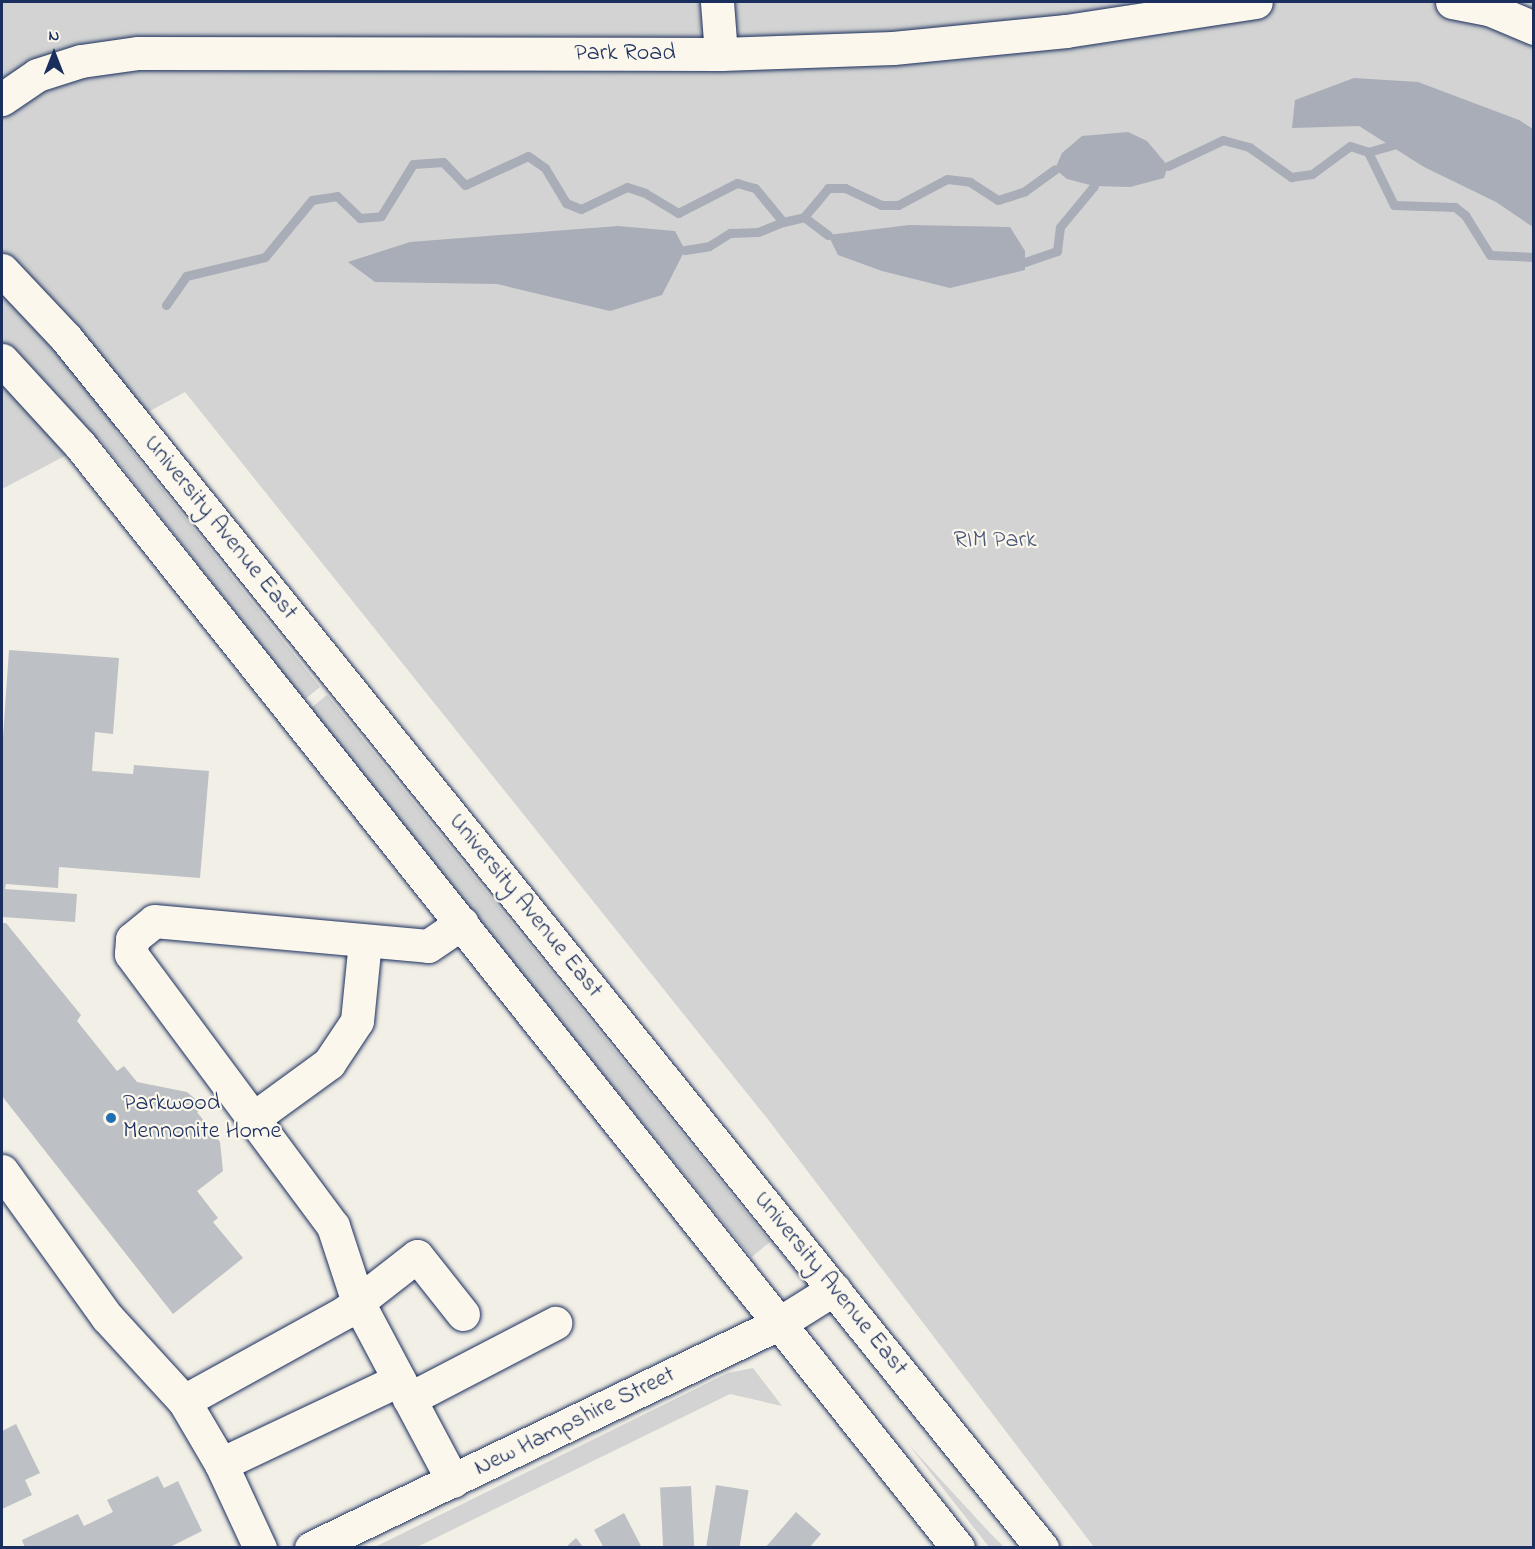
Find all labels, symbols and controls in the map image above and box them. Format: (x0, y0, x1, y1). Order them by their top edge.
north arrow (24, 24, 84, 84)
text: N (49, 24, 59, 48)
street label: Park Road (574, 40, 676, 68)
street label: University Avenue East (137, 430, 303, 626)
park label: RIM Park (954, 527, 1036, 555)
street label: University Avenue East (442, 808, 608, 1004)
place label: Parkwood Mennonite Home (123, 1090, 281, 1146)
marker: Parkwood Mennonite Home (104, 1111, 118, 1125)
street label: University Avenue East (747, 1186, 913, 1382)
street label: New Hampshire Street (470, 1361, 680, 1483)

